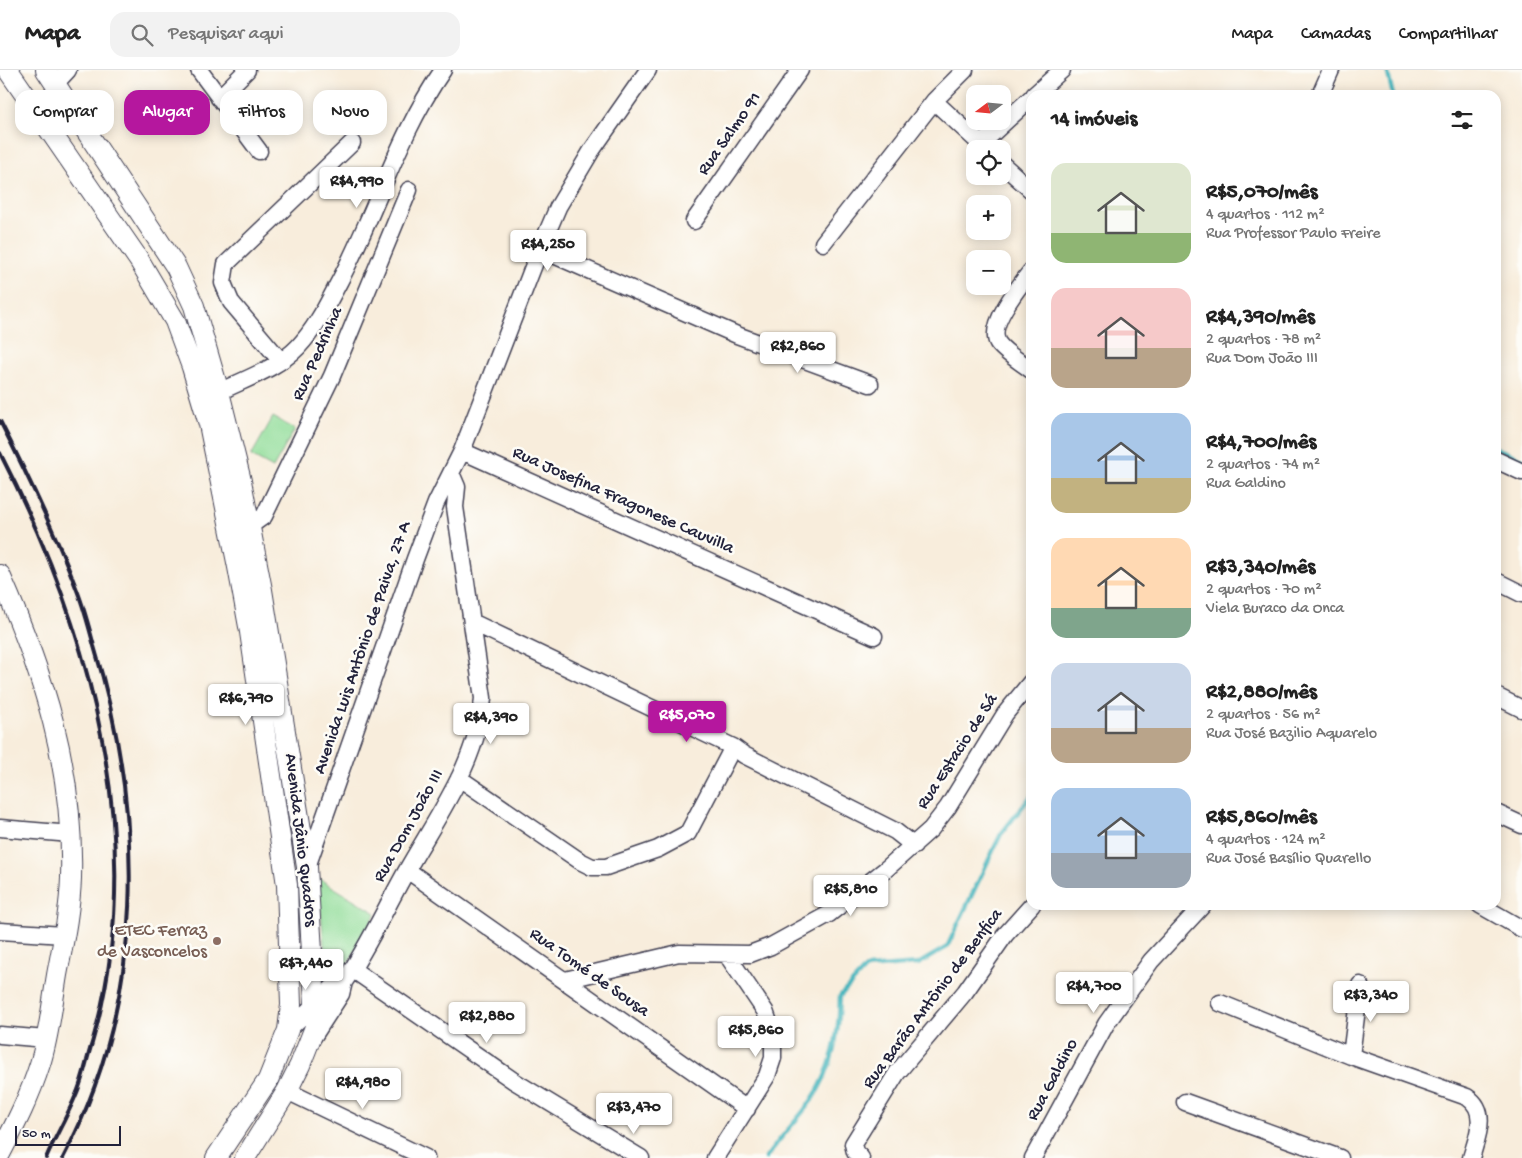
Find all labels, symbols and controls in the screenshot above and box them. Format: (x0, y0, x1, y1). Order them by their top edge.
search box (110, 12, 460, 57)
text: Mapa (25, 20, 80, 49)
icon: search (128, 21, 156, 49)
text: Pesquisar aqui (168, 23, 284, 46)
text: Mapa (1232, 24, 1273, 45)
text: Camadas (1301, 24, 1371, 45)
text: Compartilhar (1399, 24, 1497, 45)
north arrow (966, 85, 1011, 130)
map controls (966, 85, 1011, 295)
street label: Rua Salmo 91 (694, 88, 766, 180)
chip: Comprar (15, 90, 114, 135)
chip: Alugar (124, 90, 210, 135)
chip: Filtros (220, 90, 303, 135)
chip: Novo (313, 90, 387, 135)
icon: filters (1448, 106, 1476, 134)
text: 14 imóveis (1051, 108, 1137, 133)
button: locate (966, 140, 1011, 185)
pin: R$4,990 (311, 166, 403, 209)
text: R$4,990 (330, 173, 384, 192)
text: R$5,070/mês (1206, 181, 1317, 206)
icon: home (1091, 183, 1151, 243)
button: + (966, 195, 1011, 240)
text: 4 quartos · 112 m² (1206, 206, 1325, 225)
text: Rua Professor Paulo Freire (1206, 225, 1380, 244)
pin: R$4,250 (502, 230, 594, 272)
text: R$4,250 (521, 236, 575, 255)
button: − (966, 250, 1011, 295)
street label: Rua Pedrinha (288, 303, 348, 404)
text: R$4,390/mês (1206, 306, 1315, 331)
icon: home (1091, 308, 1151, 368)
text: 2 quartos · 78 m² (1206, 331, 1321, 350)
pin: R$2,860 (752, 332, 844, 374)
text: R$2,860 (771, 338, 825, 357)
text: Rua Dom João III (1206, 350, 1318, 369)
text: R$4,700/mês (1206, 431, 1316, 456)
icon: home (1091, 433, 1151, 493)
street label: Rua Josefina Fragonese Cauvilla (509, 443, 738, 560)
text: 2 quartos · 74 m² (1206, 456, 1320, 475)
text: Rua Galdino (1206, 475, 1286, 494)
street label: Avenida Luis Antônio de Paiva, 27 A (310, 518, 417, 777)
text: R$3,340/mês (1206, 556, 1315, 581)
icon: home (1091, 558, 1151, 618)
text: 2 quartos · 70 m² (1206, 581, 1321, 600)
text: Viela Buraco da Onca (1206, 600, 1344, 619)
text: R$2,880/mês (1206, 681, 1317, 706)
icon: home (1091, 683, 1151, 743)
pin: R$6,790 (200, 684, 292, 726)
text: R$6,790 (219, 690, 273, 709)
street label: Rua Estacio de Sá (913, 690, 1004, 814)
pin: R$5,070 (641, 700, 733, 743)
pin: R$4,390 (445, 702, 537, 745)
text: 2 quartos · 56 m² (1206, 706, 1321, 725)
text: R$5,070 (659, 707, 715, 726)
text: R$4,390 (464, 709, 518, 728)
text: Rua José Bazilio Aquarelo (1206, 725, 1377, 744)
street label: Avenida Jânio Quadros (279, 752, 321, 929)
street label: Rua Dom João III (369, 766, 449, 886)
text: R$5,860/mês (1206, 806, 1317, 831)
icon: home (1091, 808, 1151, 868)
text: 4 quartos · 124 m² (1206, 831, 1326, 850)
text: Rua José Basílio Quarello (1206, 850, 1371, 869)
pin: R$5,810 (805, 874, 897, 917)
text: R$5,810 (824, 881, 878, 900)
street label: Rua Barão Antônio de Benfica (858, 904, 1008, 1093)
place label: ETEC Ferraz de Vasconcelos (97, 921, 208, 963)
street label: Rua Tomé de Sousa (525, 924, 654, 1023)
marker: ETEC Ferraz de Vasconcelos (211, 935, 223, 947)
pin: R$7,440 (260, 948, 352, 991)
text: R$7,440 (279, 955, 333, 974)
pin: R$4,700 (1048, 972, 1140, 1014)
text: R$4,700 (1067, 978, 1121, 997)
pin: R$3,340 (1325, 980, 1417, 1023)
text: R$3,340 (1344, 987, 1398, 1006)
pin: R$2,880 (441, 1002, 533, 1044)
text: R$2,880 (459, 1008, 515, 1027)
pin: R$5,860 (710, 1016, 802, 1058)
text: R$5,860 (729, 1022, 783, 1041)
street label: Rua Galdino (1023, 1035, 1083, 1125)
pin: R$4,980 (317, 1068, 409, 1110)
text: R$4,980 (336, 1074, 390, 1093)
pin: R$3,470 (588, 1092, 680, 1135)
text: R$3,470 (607, 1099, 661, 1118)
scale bar (15, 1123, 121, 1146)
text: 50 m (22, 1126, 51, 1143)

